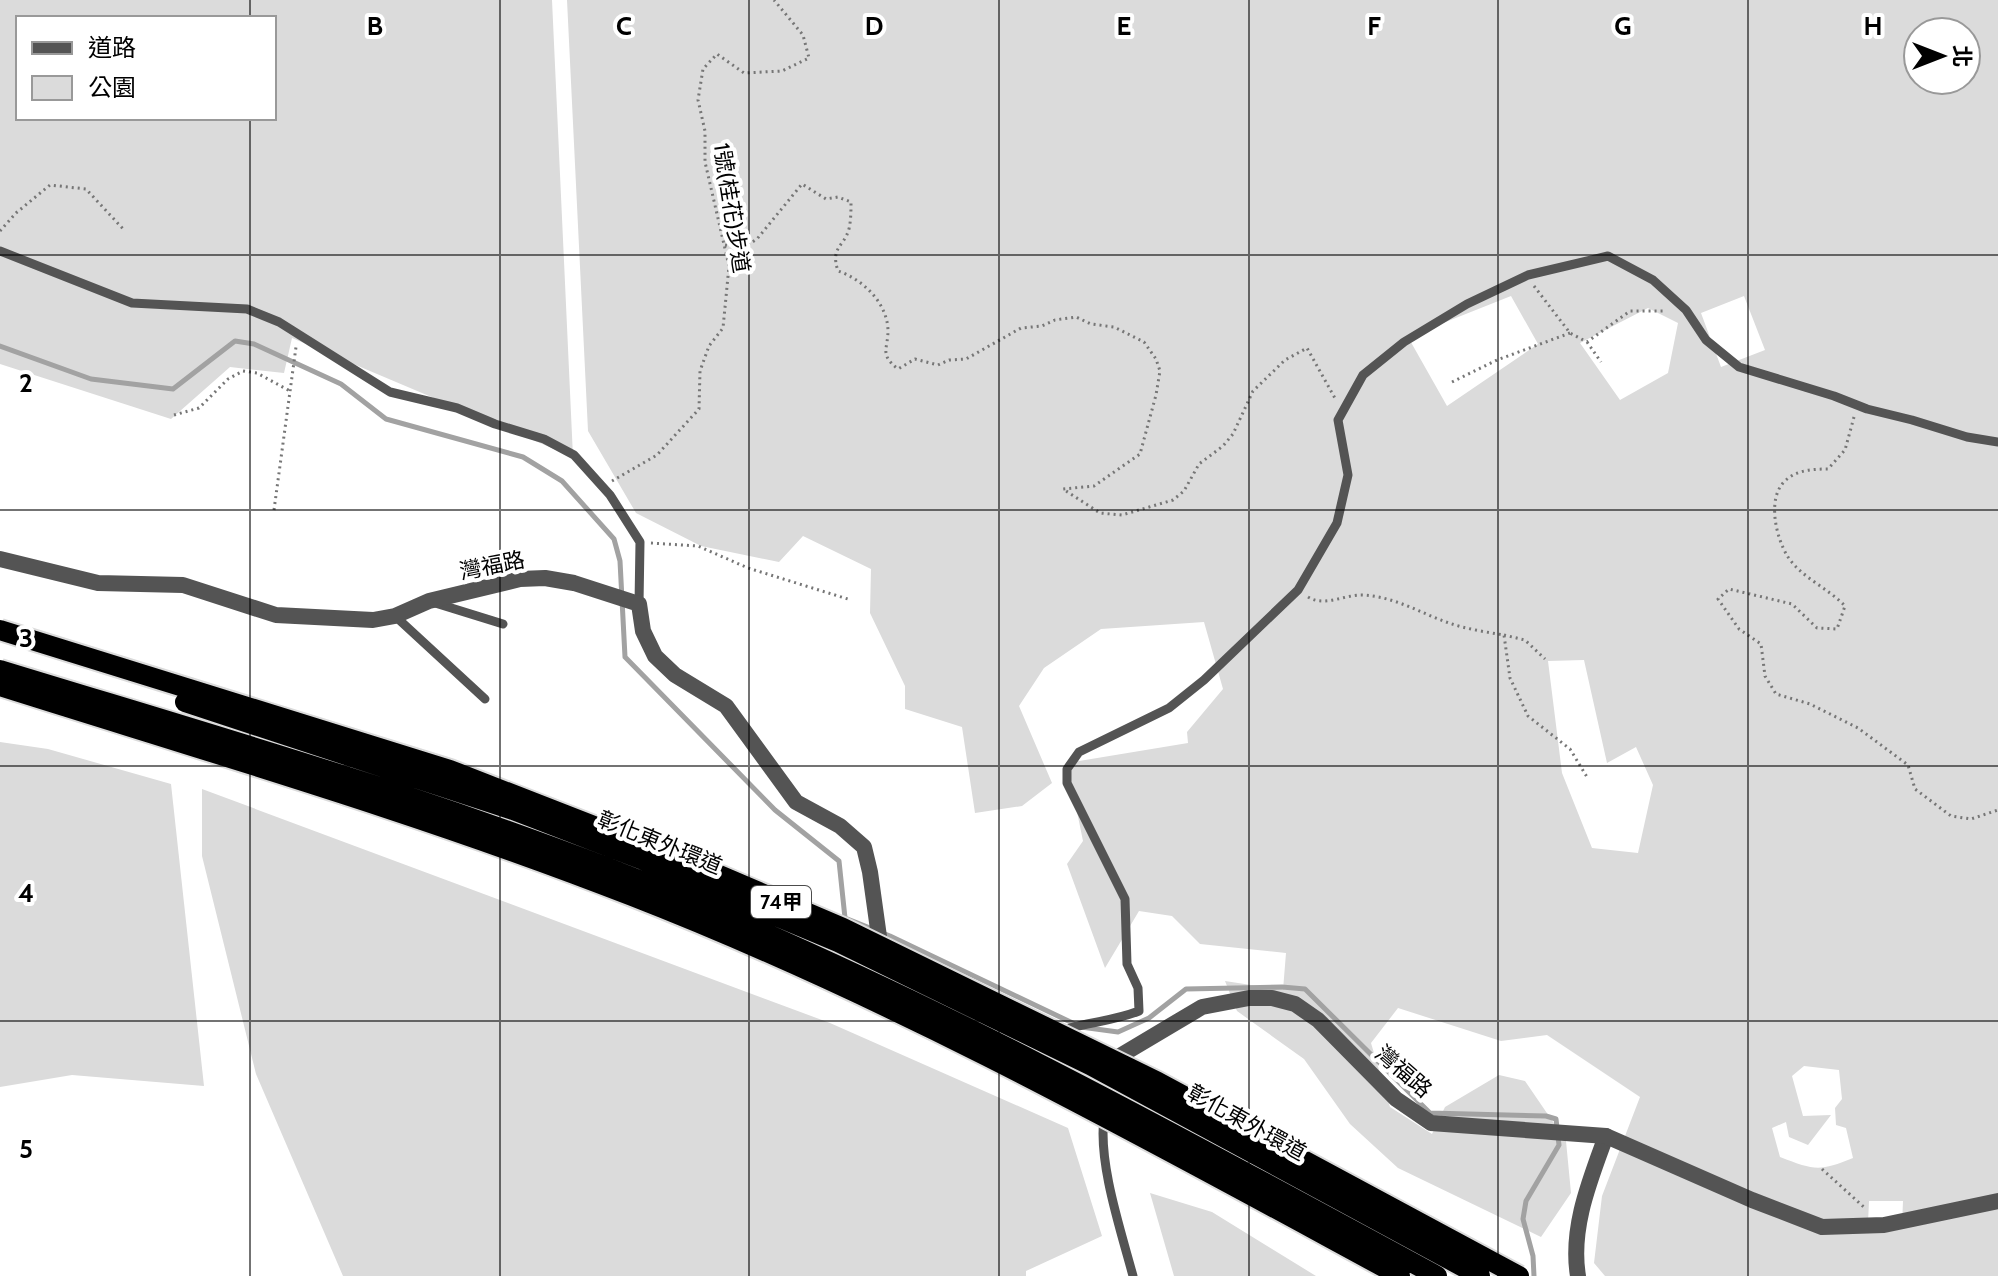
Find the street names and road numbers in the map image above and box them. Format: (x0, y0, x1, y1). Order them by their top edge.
street label: 1號(桂花)步道 (708, 141, 755, 275)
street label: 灣福路 (457, 546, 527, 585)
street label: 彰化東外環道 (594, 805, 726, 880)
road number: 74甲 (751, 886, 811, 918)
street label: 灣福路 (1370, 1040, 1437, 1103)
street label: 彰化東外環道 (1182, 1079, 1311, 1166)

